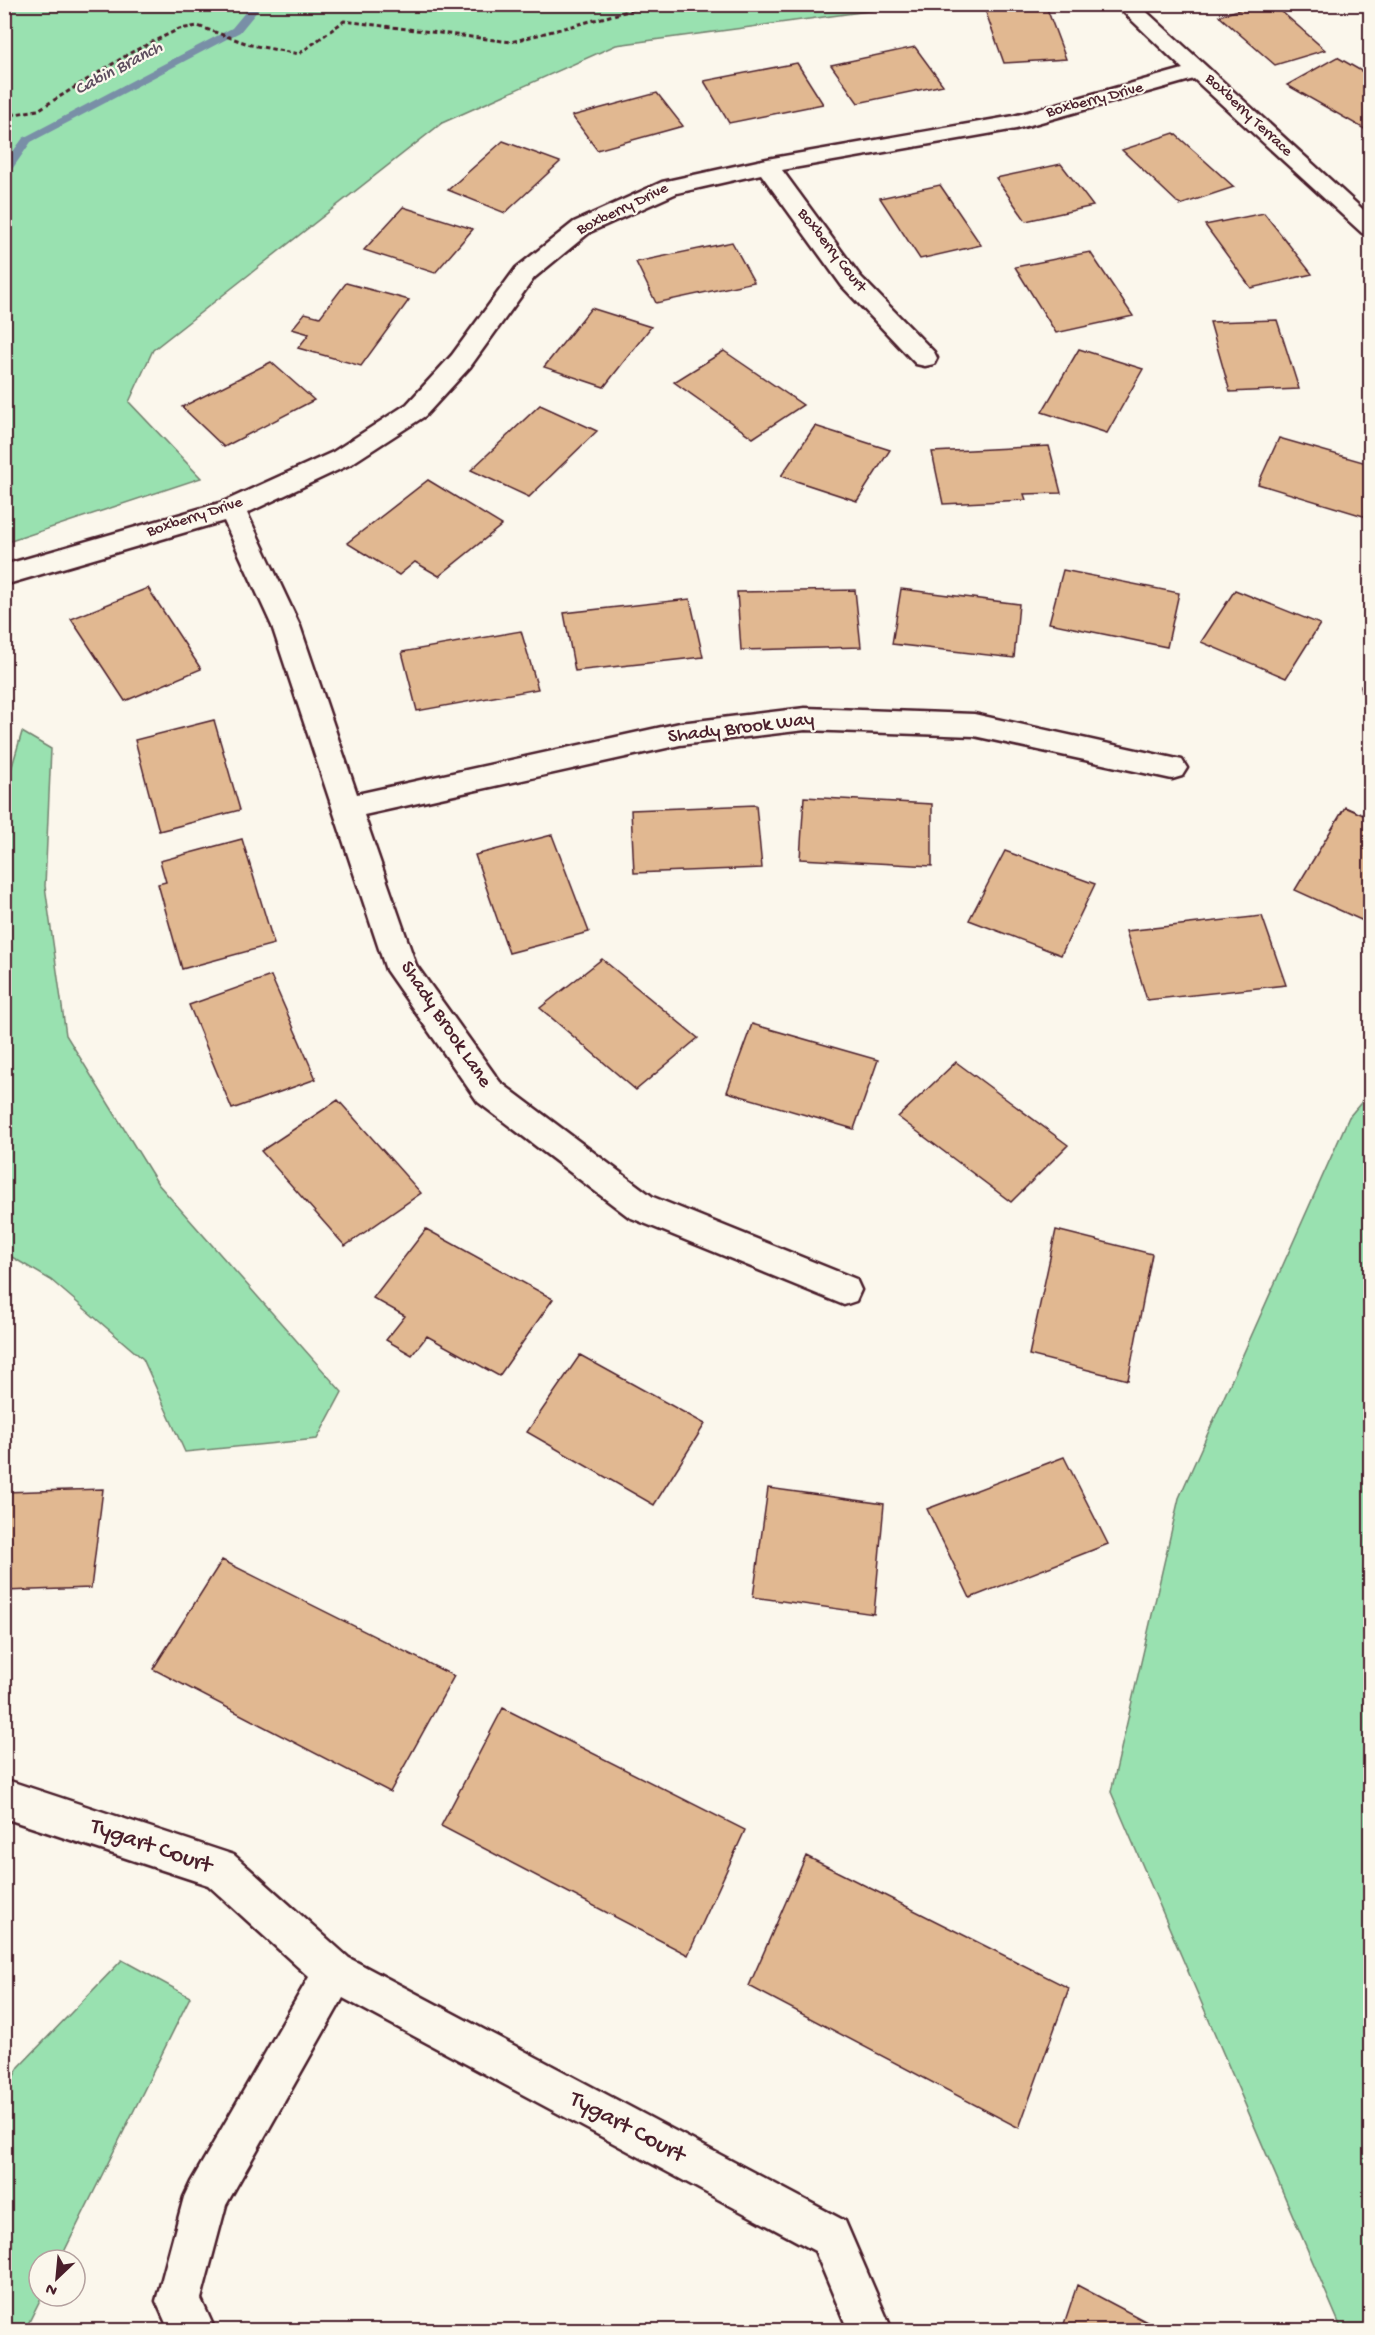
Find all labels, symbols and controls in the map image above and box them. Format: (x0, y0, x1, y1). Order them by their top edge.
water label: Cabin Branch (72, 37, 167, 101)
street label: Boxberry Terrace (1199, 70, 1296, 162)
street label: Boxberry Drive (1044, 79, 1146, 123)
street label: Boxberry Drive (573, 179, 673, 241)
street label: Boxberry Court (792, 204, 871, 298)
street label: Boxberry Drive (144, 493, 246, 543)
street label: Shady Brook Way (667, 709, 816, 749)
street label: Shady Brook Lane (394, 957, 496, 1093)
street label: Tygart Court (84, 1812, 218, 1882)
street label: Tygart Court (562, 2084, 692, 2172)
north arrow (27, 2248, 87, 2308)
text: N (43, 2277, 61, 2299)

